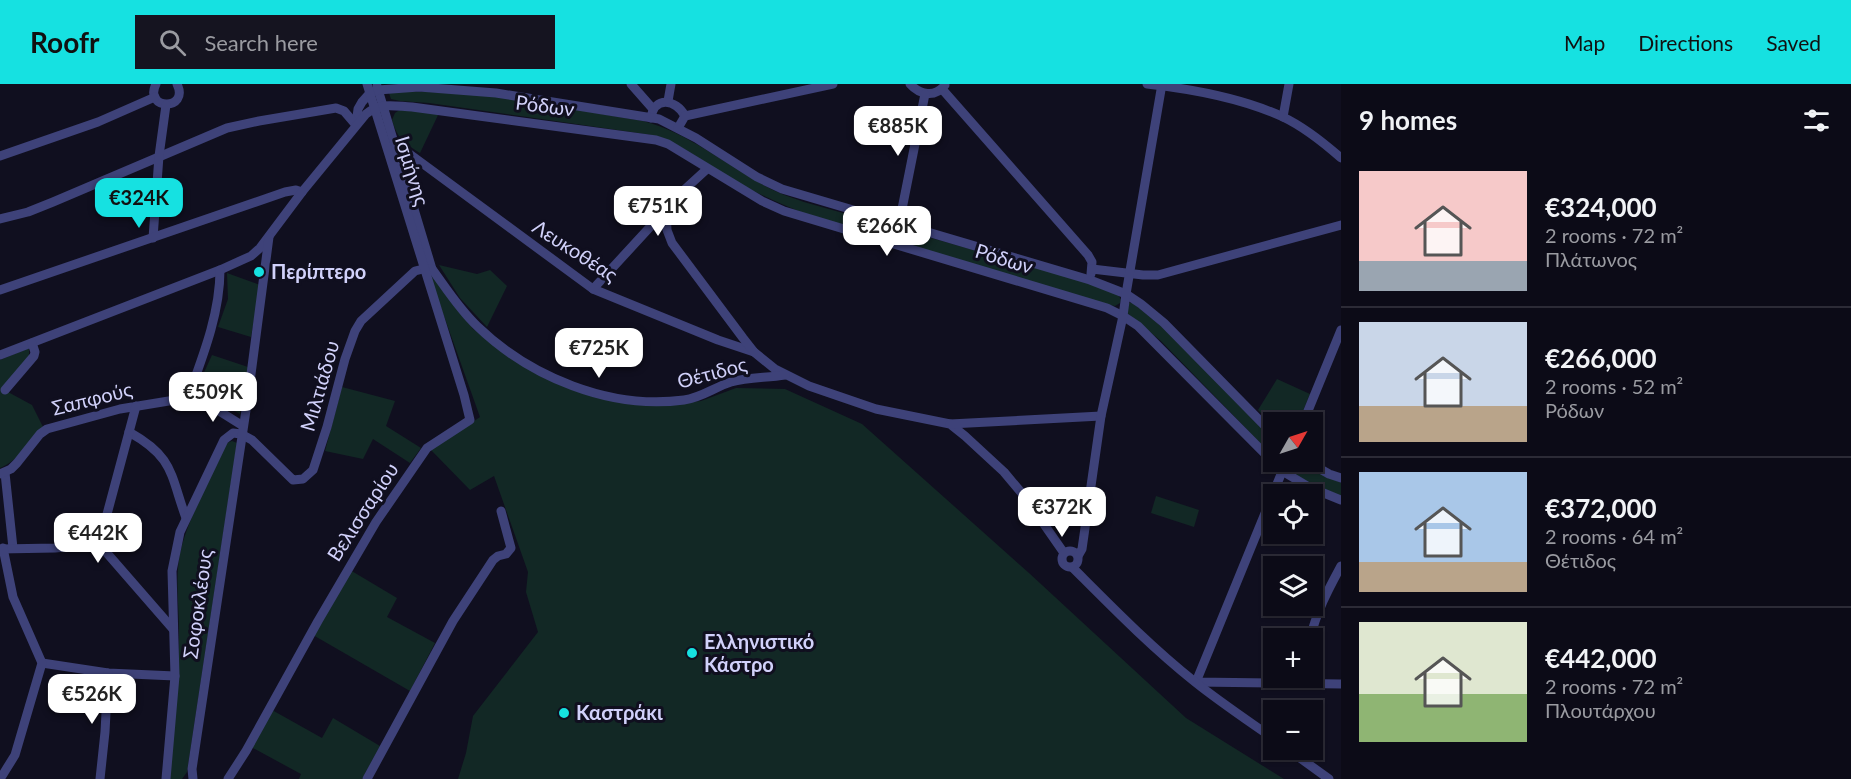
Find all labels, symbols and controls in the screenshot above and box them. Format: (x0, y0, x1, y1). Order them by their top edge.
search box (135, 15, 555, 69)
text: Roofr (30, 25, 99, 59)
icon: search (156, 26, 189, 59)
text: Search here (204, 29, 318, 56)
text: Map (1564, 30, 1605, 55)
text: Directions (1638, 30, 1733, 55)
text: Saved (1766, 30, 1821, 55)
street label: Ρόδων (514, 89, 576, 121)
text: 9 homes (1359, 104, 1457, 136)
icon: filters (1800, 104, 1833, 137)
pin: €885K (856, 106, 940, 157)
text: €885K (868, 113, 928, 137)
street label: Ισμήνης (391, 133, 435, 209)
pin: €324K (97, 178, 181, 229)
text: €324K (109, 185, 169, 209)
pin: €751K (616, 186, 700, 237)
text: €324,000 (1545, 191, 1657, 223)
text: €751K (628, 193, 688, 217)
icon: home (1407, 195, 1479, 267)
pin: €266K (845, 206, 929, 257)
text: €266K (857, 213, 917, 237)
street label: Λευκοθέας (529, 214, 623, 286)
text: 2 rooms · 72 m² (1545, 223, 1683, 247)
street label: Ρόδων (972, 238, 1036, 278)
text: Πλάτωνος (1545, 247, 1637, 271)
place label: Περίπτερο (271, 259, 366, 283)
marker: Περίπτερο (252, 265, 266, 279)
pin: €725K (557, 328, 641, 379)
text: €725K (569, 335, 629, 359)
street label: Μιλτιάδου (295, 338, 343, 434)
text: €266,000 (1545, 342, 1657, 374)
icon: home (1407, 346, 1479, 418)
street label: Θέτιδος (674, 351, 749, 393)
pin: €509K (171, 372, 255, 423)
text: 2 rooms · 52 m² (1545, 374, 1683, 398)
street label: Σαπφούς (49, 376, 134, 420)
text: €509K (183, 379, 243, 403)
text: Ρόδων (1545, 398, 1604, 422)
north arrow (1263, 412, 1323, 472)
map controls (1263, 412, 1323, 760)
street label: Βελισσαρίου (321, 458, 403, 565)
button: locate (1263, 484, 1323, 544)
pin: €372K (1020, 487, 1104, 538)
text: €372,000 (1545, 492, 1657, 524)
text: €372K (1032, 494, 1092, 518)
icon: home (1407, 496, 1479, 568)
pin: €442K (56, 513, 140, 564)
text: €442K (68, 520, 128, 544)
text: 2 rooms · 64 m² (1545, 524, 1683, 548)
street label: Σοφοκλέους (177, 547, 217, 660)
text: Θέτιδος (1545, 548, 1616, 572)
button: layers (1263, 556, 1323, 616)
button: + (1263, 628, 1323, 688)
place label: Ελληνιστικό Κάστρο (704, 629, 814, 676)
text: €442,000 (1545, 642, 1657, 674)
marker: Ελληνιστικό Κάστρο (685, 646, 699, 660)
icon: home (1407, 646, 1479, 718)
pin: €526K (50, 674, 134, 725)
text: 2 rooms · 72 m² (1545, 674, 1683, 698)
text: €526K (62, 681, 122, 705)
text: Πλουτάρχου (1545, 698, 1656, 722)
place label: Καστράκι (576, 700, 663, 724)
button: − (1263, 700, 1323, 760)
marker: Καστράκι (557, 706, 571, 720)

